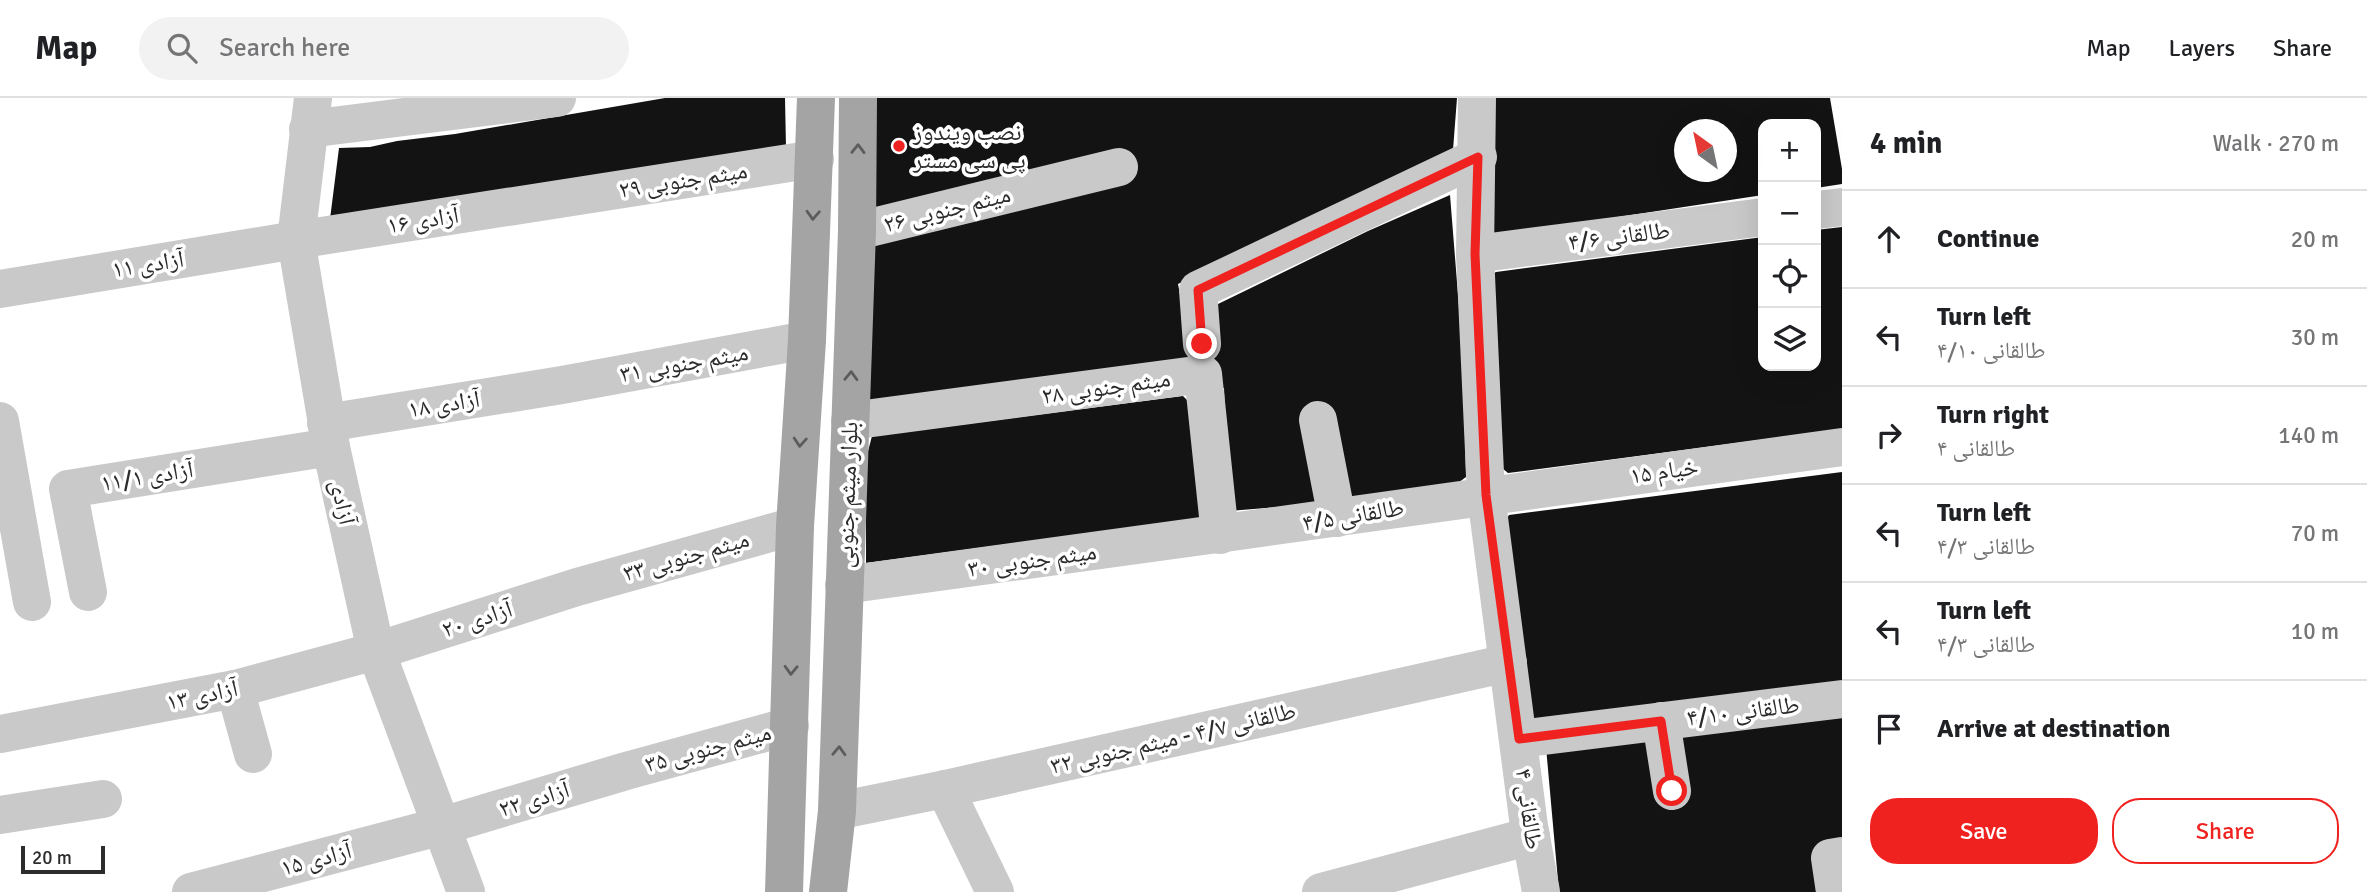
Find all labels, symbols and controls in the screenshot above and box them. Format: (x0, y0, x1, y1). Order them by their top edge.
search box (139, 17, 629, 80)
text: Map (35, 28, 97, 69)
icon: search (163, 29, 201, 67)
text: Search here (219, 32, 350, 64)
text: Map (2086, 33, 2131, 63)
text: Layers (2169, 33, 2235, 63)
text: Share (2273, 33, 2332, 63)
place label: نصب ویندوز پی سی مستر (912, 117, 1026, 175)
north arrow (1674, 119, 1737, 182)
map controls (1758, 119, 1821, 371)
button: + (1758, 119, 1821, 182)
text: 4 min (1870, 125, 1942, 162)
text: Walk · 270 m (2213, 129, 2339, 158)
marker: نصب ویندوز پی سی مستر (891, 138, 907, 154)
one-way arrow (850, 143, 866, 154)
street label: میثم جنوبی ۲۹ (617, 155, 750, 206)
street label: میثم جنوبی ۲۶ (880, 179, 1014, 240)
button: − (1758, 182, 1821, 245)
street label: آزادی ۱۶ (385, 199, 462, 240)
one-way arrow (805, 210, 820, 221)
street label: طالقانی ۴/۶ (1566, 215, 1672, 257)
icon: ahead (1870, 220, 1908, 258)
text: Continue (1937, 223, 2039, 255)
text: 20 m (2291, 225, 2339, 254)
street label: آزادی ۱۱ (110, 243, 187, 284)
button: locate (1758, 245, 1821, 308)
text: Turn left (1937, 301, 2031, 333)
button: layers (1758, 308, 1821, 371)
icon: left (1870, 318, 1908, 356)
text: 30 m (2291, 323, 2339, 352)
route end (1186, 328, 1217, 359)
text: طالقانی ۴/۱۰ (1937, 336, 2045, 365)
street label: میثم جنوبی ۳۱ (618, 337, 751, 390)
street label: میثم جنوبی ۲۸ (1040, 363, 1172, 412)
one-way arrow (844, 371, 859, 382)
street label: آزادی ۱۸ (406, 383, 483, 424)
text: Turn right (1937, 399, 2049, 431)
icon: right (1870, 416, 1908, 454)
street label: بلوار میثم جنوبی (829, 421, 866, 569)
text: 140 m (2278, 421, 2339, 450)
text: طالقانی ۴ (1937, 434, 2015, 463)
one-way arrow (793, 437, 808, 448)
street label: خیام ۱۵ (1628, 451, 1700, 492)
street label: آزادی ۱۱/۱ (99, 454, 196, 498)
street label: آزادی (324, 477, 363, 528)
street label: طالقانی ۴/۵ (1300, 492, 1406, 538)
text: Turn left (1937, 497, 2031, 529)
icon: left (1870, 514, 1908, 552)
text: 70 m (2291, 519, 2339, 548)
street label: میثم جنوبی ۳۳ (620, 524, 753, 589)
text: طالقانی ۴/۳ (1937, 532, 2035, 561)
street label: میثم جنوبی ۳۰ (966, 536, 1098, 585)
street label: آزادی ۲۰ (438, 593, 517, 644)
text: Turn left (1937, 595, 2031, 627)
icon: left (1870, 612, 1908, 650)
text: 10 m (2291, 617, 2339, 646)
text: طالقانی ۴/۳ (1937, 630, 2035, 659)
one-way arrow (784, 664, 799, 675)
street label: آزادی ۱۳ (164, 673, 241, 717)
street label: طالقانی ۴/۱۰ (1685, 689, 1801, 733)
street label: طالقانی ۴/۷ - میثم جنوبی ۳۲ (1047, 695, 1299, 782)
icon: arrive (1870, 710, 1908, 748)
text: Arrive at destination (1937, 713, 2170, 745)
street label: میثم جنوبی ۳۵ (642, 717, 775, 780)
one-way arrow (831, 745, 847, 756)
street label: طالقانی ۴ (1508, 767, 1550, 851)
street label: آزادی ۲۲ (495, 774, 574, 824)
route start (1656, 775, 1687, 806)
button: Save (1870, 798, 2098, 864)
button: Share (2112, 798, 2339, 864)
street label: آزادی ۱۵ (277, 835, 356, 883)
scale bar (21, 843, 105, 875)
text: 20 m (32, 846, 72, 870)

